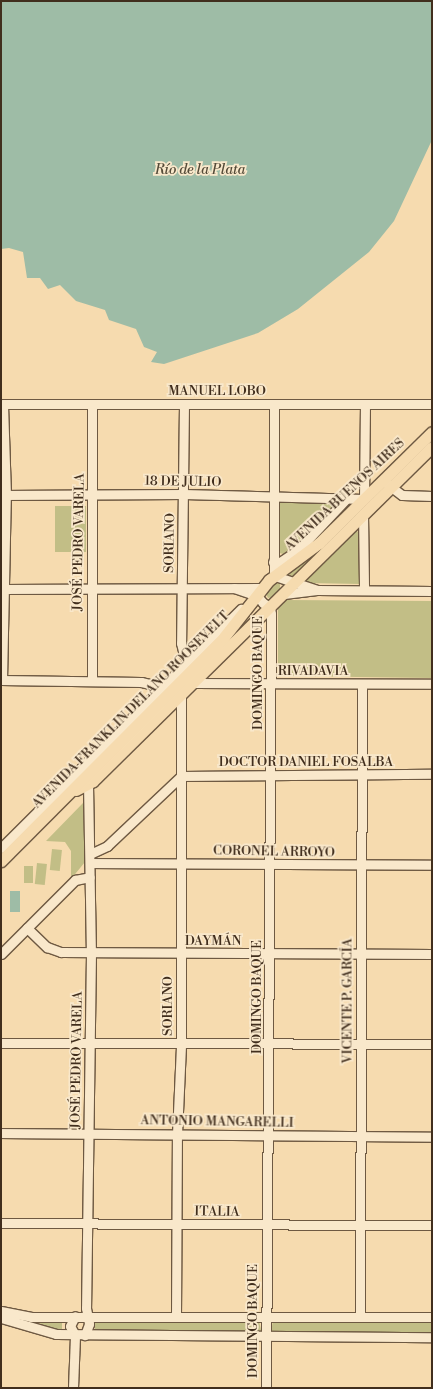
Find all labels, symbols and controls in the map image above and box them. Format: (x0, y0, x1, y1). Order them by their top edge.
water label: Río de la Plata (155, 162, 245, 178)
street label: MANUEL LOBO (168, 383, 266, 399)
street label: AVENIDA BUENOS AIRES (282, 435, 408, 555)
street label: JOSÉ PEDRO VARELA (70, 473, 88, 611)
street label: 18 DE JULIO (144, 474, 222, 490)
street label: SORIANO (162, 513, 178, 573)
street label: AVENIDA FRANKLIN DELANO ROOSEVELT (29, 608, 233, 812)
street label: DOMINGO BAQUE (250, 616, 266, 730)
street label: RIVADAVIA (278, 663, 348, 679)
street label: DOCTOR DANIEL FOSALBA (219, 754, 393, 770)
street label: CORONEL ARROYO (213, 843, 335, 861)
street label: DAYMÁN (185, 933, 241, 949)
street label: VICENTE P. GARCÍA (340, 938, 356, 1064)
street label: DOMINGO BAQUE (249, 940, 265, 1054)
street label: SORIANO (160, 976, 176, 1036)
street label: JOSÉ PEDRO VARELA (68, 991, 86, 1129)
street label: ANTONIO MANGARELLI (140, 1113, 294, 1131)
street label: ITALIA (194, 1204, 240, 1220)
street label: DOMINGO BAQUE (245, 1264, 261, 1378)

